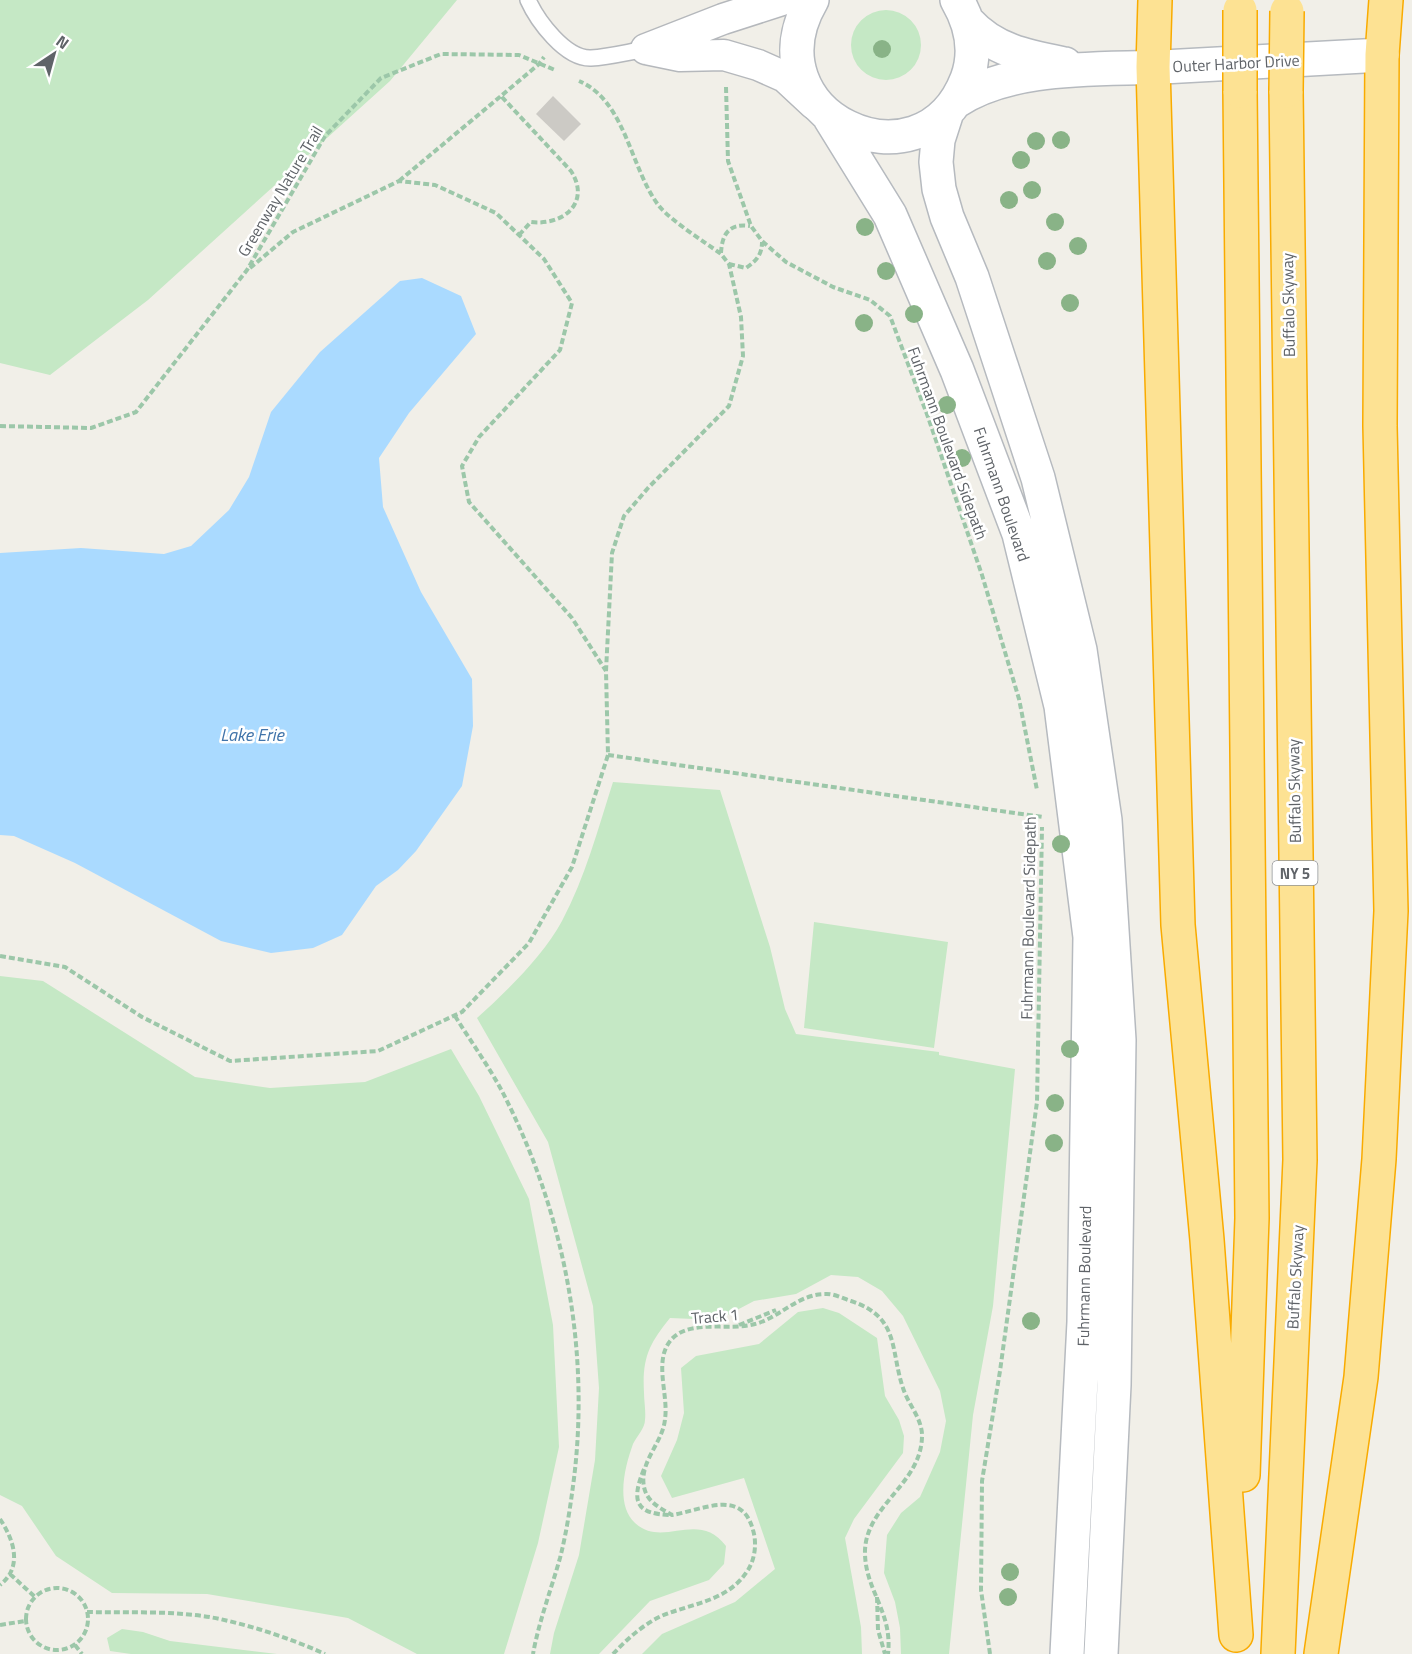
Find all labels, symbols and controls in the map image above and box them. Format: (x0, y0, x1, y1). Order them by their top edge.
north arrow (24, 24, 84, 84)
text: N (51, 29, 74, 55)
street label: Outer Harbor Drive (1172, 48, 1300, 78)
street label: Greenway Nature Trail (231, 121, 329, 261)
street label: Buffalo Skyway (1275, 252, 1301, 357)
street label: Fuhrmann Boulevard Sidepath (902, 343, 994, 543)
street label: Fuhrmann Boulevard (968, 424, 1036, 564)
water label: Lake Erie (220, 721, 285, 748)
street label: Buffalo Skyway (1281, 738, 1307, 843)
street label: Fuhrmann Boulevard Sidepath (1014, 816, 1042, 1020)
road number: NY 5 (1272, 861, 1318, 885)
street label: Fuhrmann Boulevard (1071, 1205, 1097, 1347)
street label: Buffalo Skyway (1280, 1224, 1310, 1330)
street label: Track 1 (690, 1302, 740, 1330)

